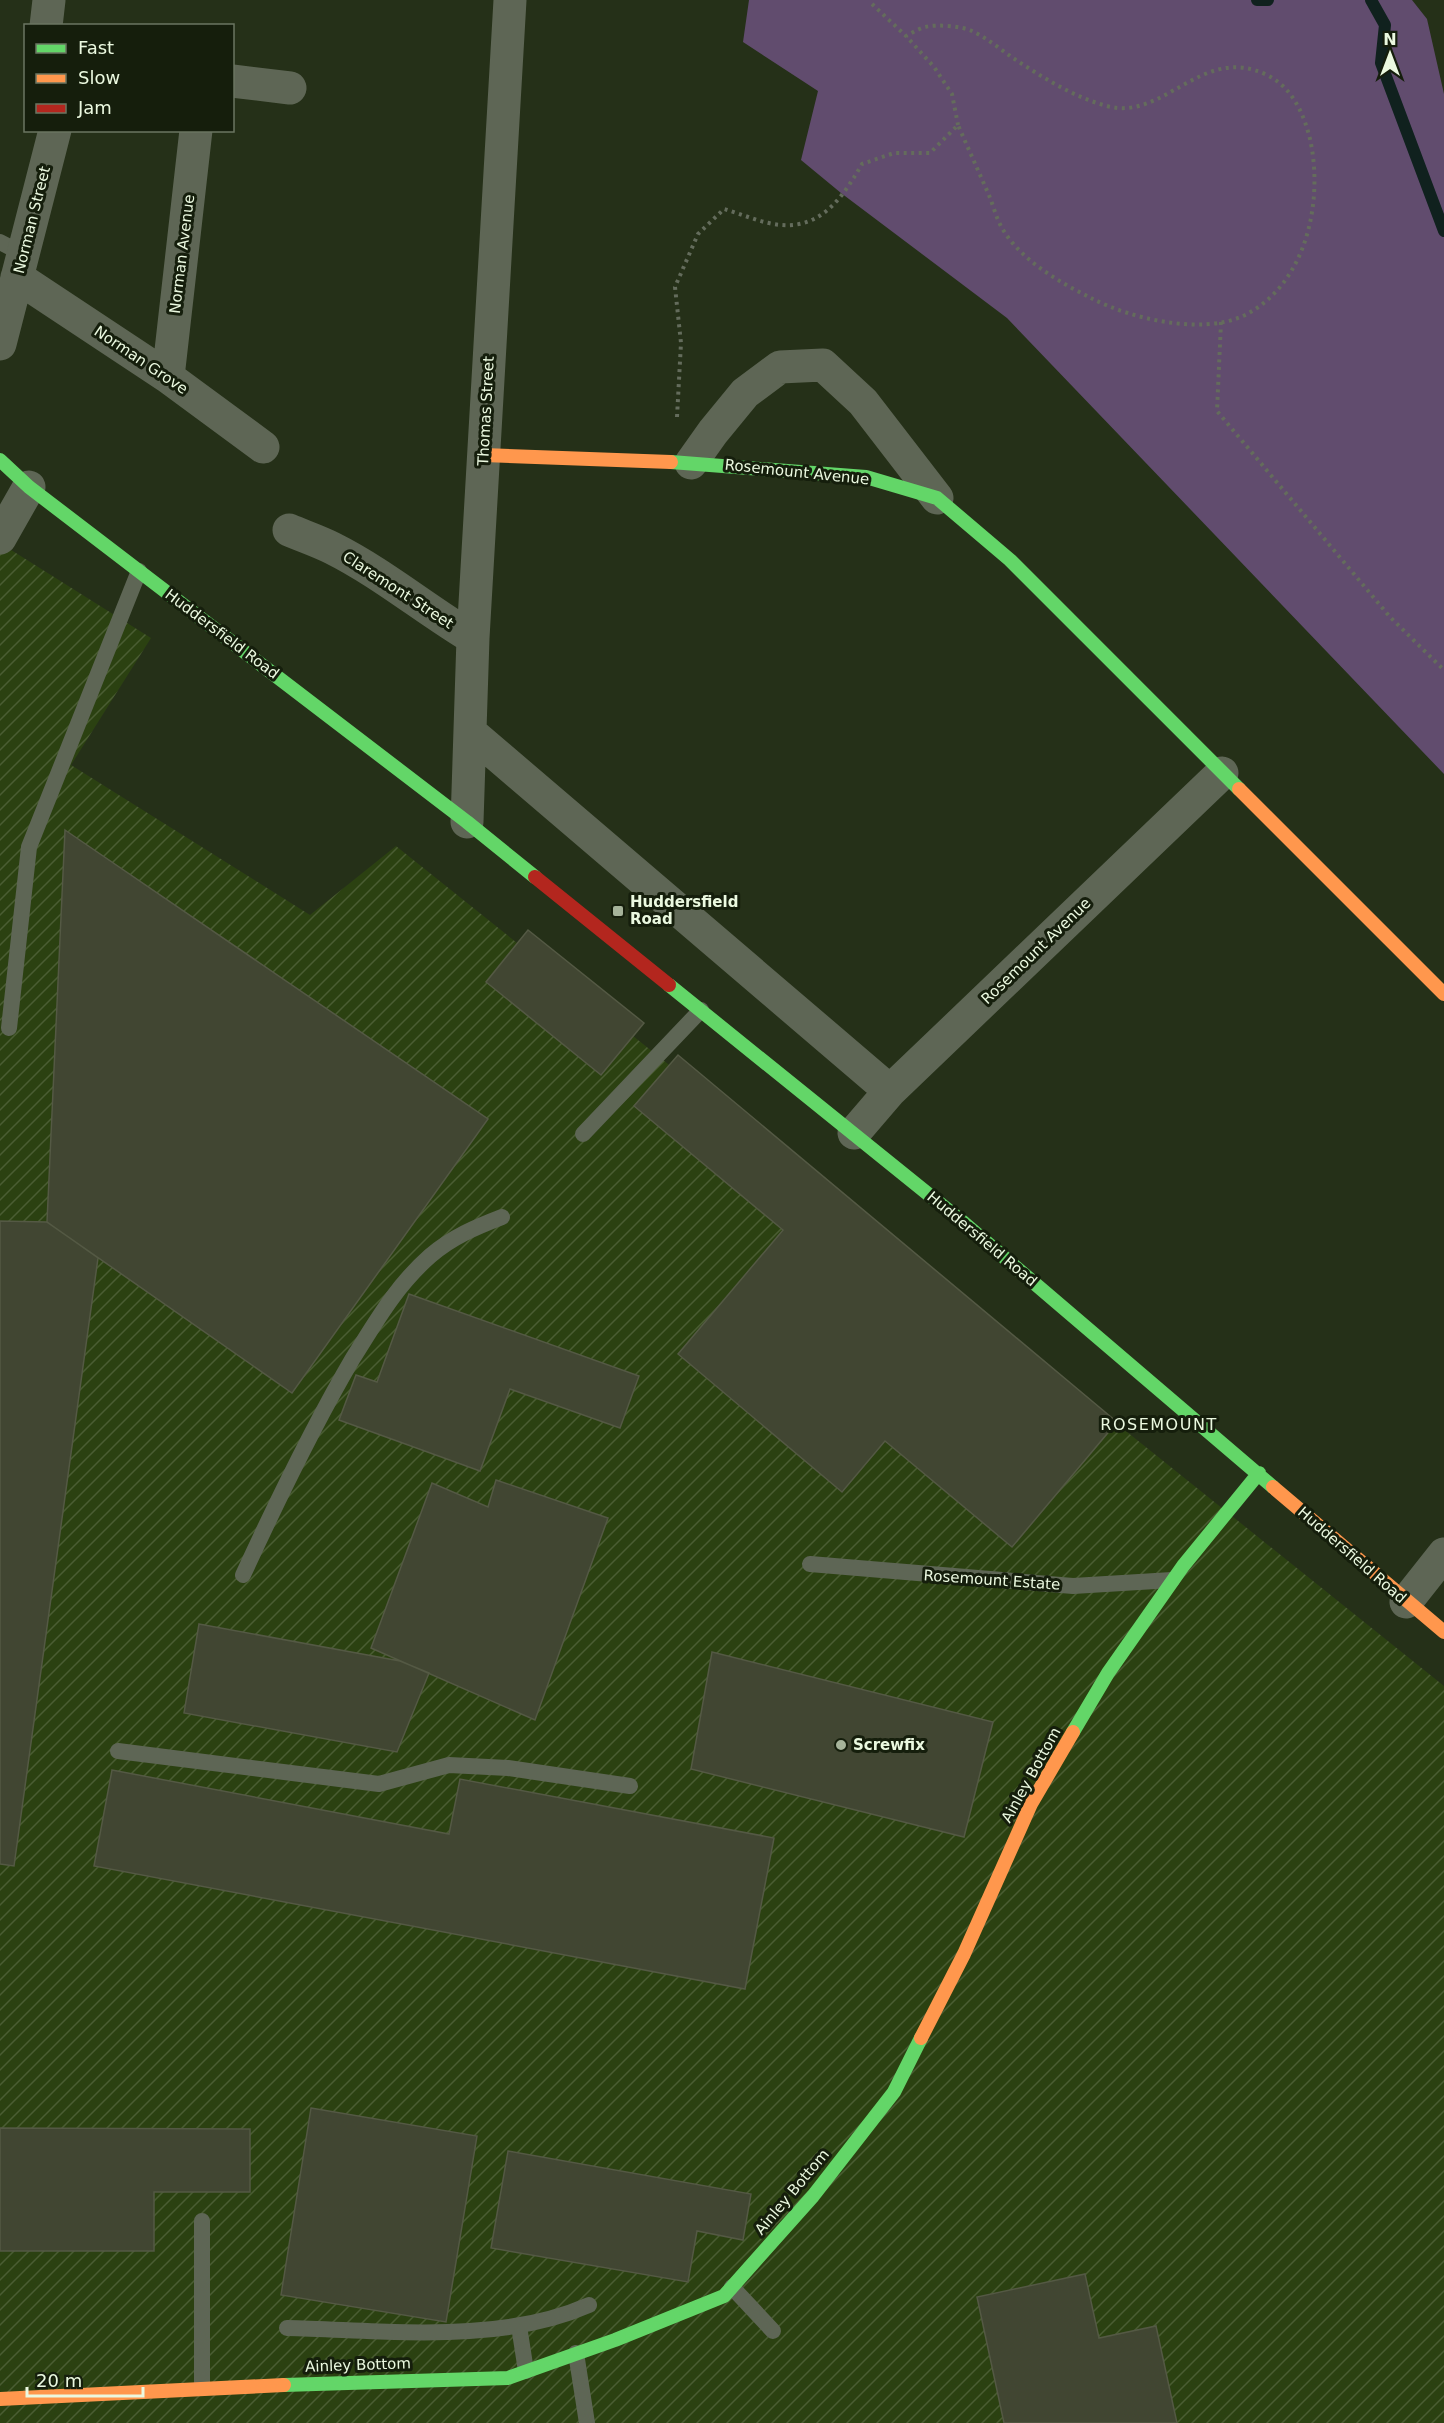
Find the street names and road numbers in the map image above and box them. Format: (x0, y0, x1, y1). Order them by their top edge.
street label: Norman Street (10, 164, 54, 276)
street label: Norman Avenue (166, 193, 198, 315)
street label: Norman Grove (91, 322, 191, 398)
street label: Thomas Street (474, 356, 498, 467)
street label: Rosemount Avenue (724, 455, 870, 489)
street label: Claremont Street (339, 547, 457, 633)
street label: Huddersfield Road (162, 585, 282, 683)
street label: Rosemount Avenue (978, 894, 1094, 1008)
street label: Huddersfield Road (923, 1188, 1041, 1290)
street label: Huddersfield Road (1294, 1503, 1410, 1607)
street label: Rosemount Estate (923, 1566, 1061, 1594)
street label: Ainley Bottom (997, 1724, 1065, 1826)
street label: Ainley Bottom (751, 2146, 833, 2238)
street label: Ainley Bottom (305, 2354, 411, 2376)

